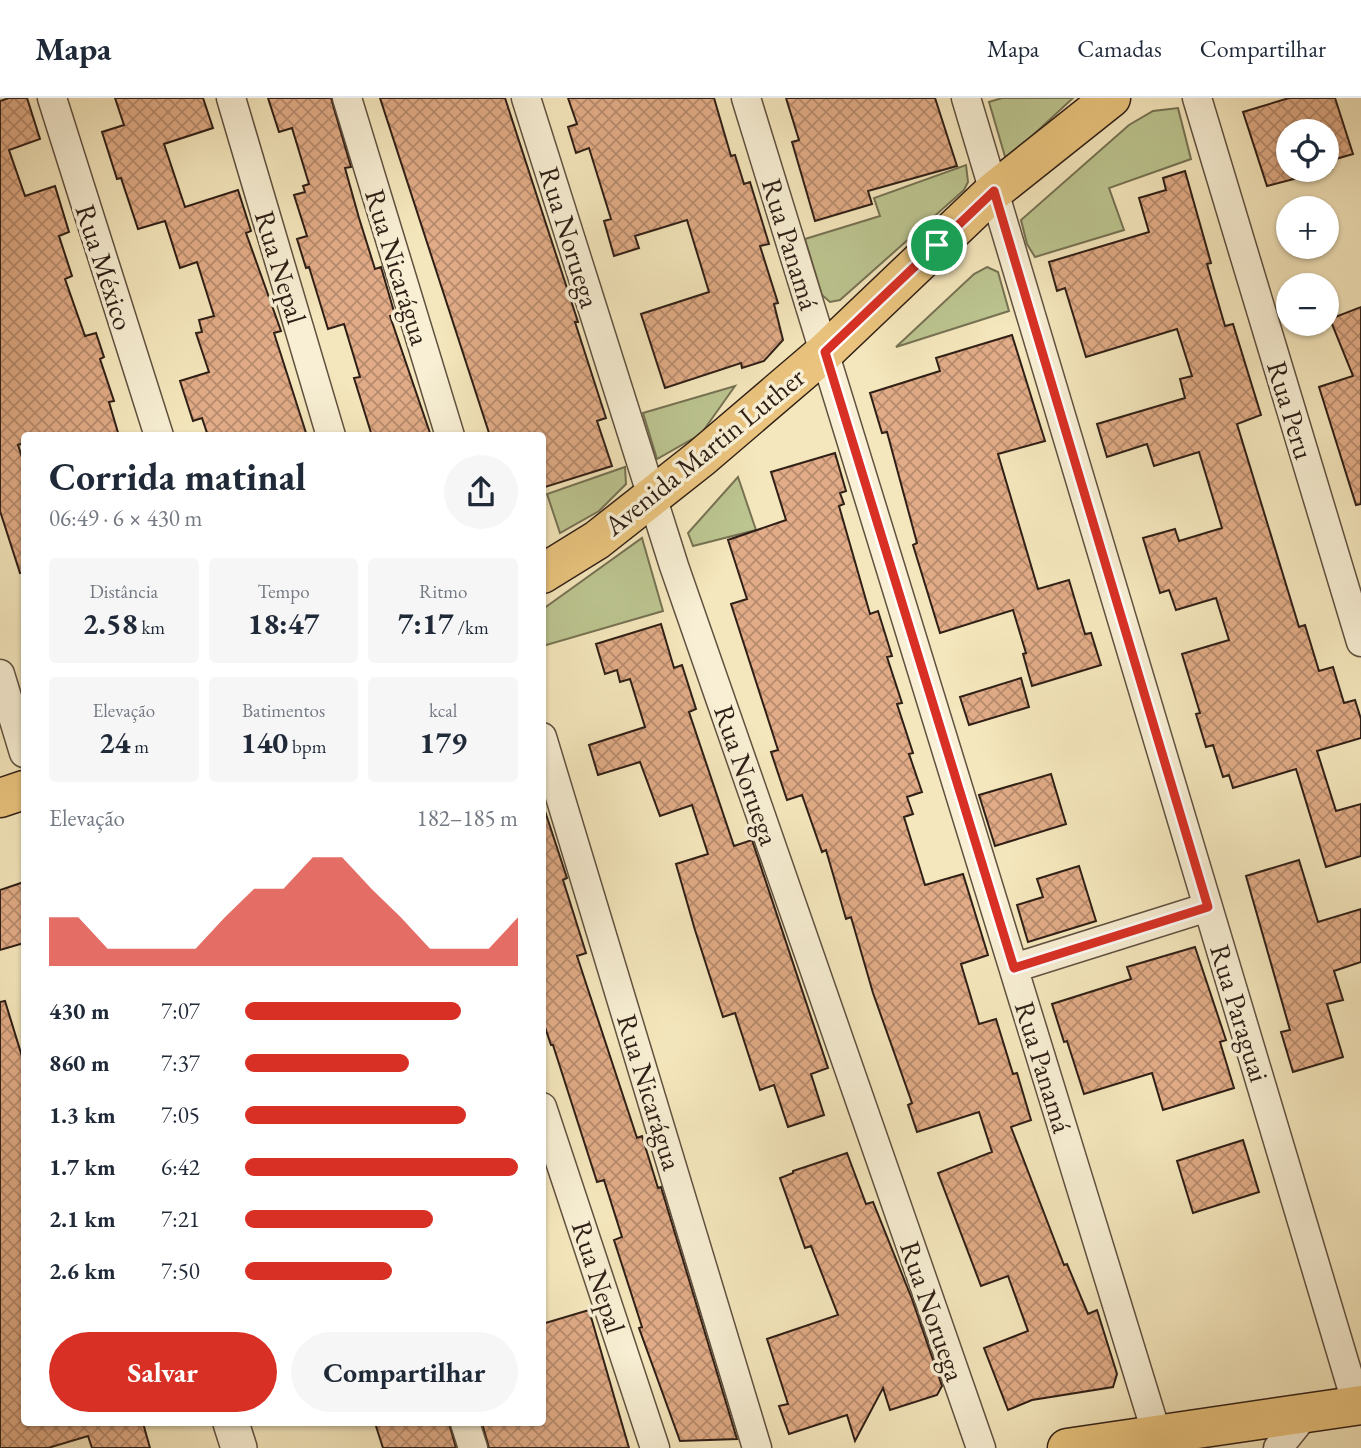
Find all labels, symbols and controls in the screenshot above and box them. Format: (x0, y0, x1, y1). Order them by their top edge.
text: Mapa (35, 27, 112, 70)
text: Mapa (987, 33, 1039, 64)
text: Camadas (1077, 33, 1162, 64)
text: Compartilhar (1200, 33, 1326, 64)
map controls (1276, 119, 1339, 336)
button: locate (1276, 119, 1339, 182)
street label: Rua Noruega (531, 162, 609, 313)
street label: Rua Panamá (754, 174, 828, 315)
street label: Rua Nicarágua (357, 185, 439, 350)
button: + (1276, 196, 1339, 259)
street label: Rua México (68, 199, 142, 335)
street label: Rua Nepal (247, 206, 315, 328)
pin (907, 215, 967, 275)
icon: arrive (918, 226, 956, 264)
button: − (1276, 273, 1339, 336)
street label: Rua Peru (1259, 357, 1323, 464)
street label: Avenida Martin Luther (595, 358, 812, 544)
text: Corrida matinal (49, 452, 306, 501)
button: share (444, 455, 518, 529)
text: 06:49 · 6 × 430 m (49, 503, 202, 533)
text: Distância (89, 579, 158, 604)
text: Tempo (257, 579, 310, 604)
text: Ritmo (419, 579, 467, 604)
text: 2.58 (83, 604, 138, 643)
text: 18:47 (248, 604, 319, 643)
text: 7:17 (398, 604, 454, 643)
text: km (138, 615, 165, 640)
text: /km (454, 615, 489, 640)
text: Elevação (92, 698, 155, 723)
text: Batimentos (242, 698, 325, 723)
text: kcal (429, 698, 457, 723)
street label: Rua Noruega (706, 700, 788, 851)
text: 24 (99, 723, 130, 762)
text: 140 (241, 723, 288, 762)
text: 179 (419, 723, 467, 762)
text: m (130, 734, 149, 759)
text: bpm (288, 734, 326, 759)
text: Elevação (49, 803, 125, 833)
text: 182–185 m (417, 803, 518, 833)
street label: Rua Paraguai (1202, 940, 1278, 1086)
text: 430 m (49, 996, 110, 1026)
text: 7:07 (161, 996, 200, 1026)
street label: Rua Panamá (1007, 997, 1081, 1138)
street label: Rua Nicarágua (609, 1010, 691, 1175)
text: 860 m (49, 1048, 110, 1078)
text: 7:37 (161, 1048, 200, 1078)
text: 1.3 km (49, 1100, 116, 1130)
text: 7:05 (161, 1100, 200, 1130)
text: 1.7 km (49, 1152, 116, 1182)
text: 6:42 (161, 1152, 200, 1182)
text: 2.1 km (49, 1204, 116, 1234)
text: 7:21 (161, 1204, 200, 1234)
street label: Rua Nepal (564, 1216, 634, 1338)
street label: Rua Noruega (892, 1236, 974, 1387)
text: 2.6 km (49, 1256, 116, 1286)
text: 7:50 (161, 1256, 200, 1286)
button: Salvar (49, 1332, 277, 1412)
button: Compartilhar (291, 1332, 518, 1412)

